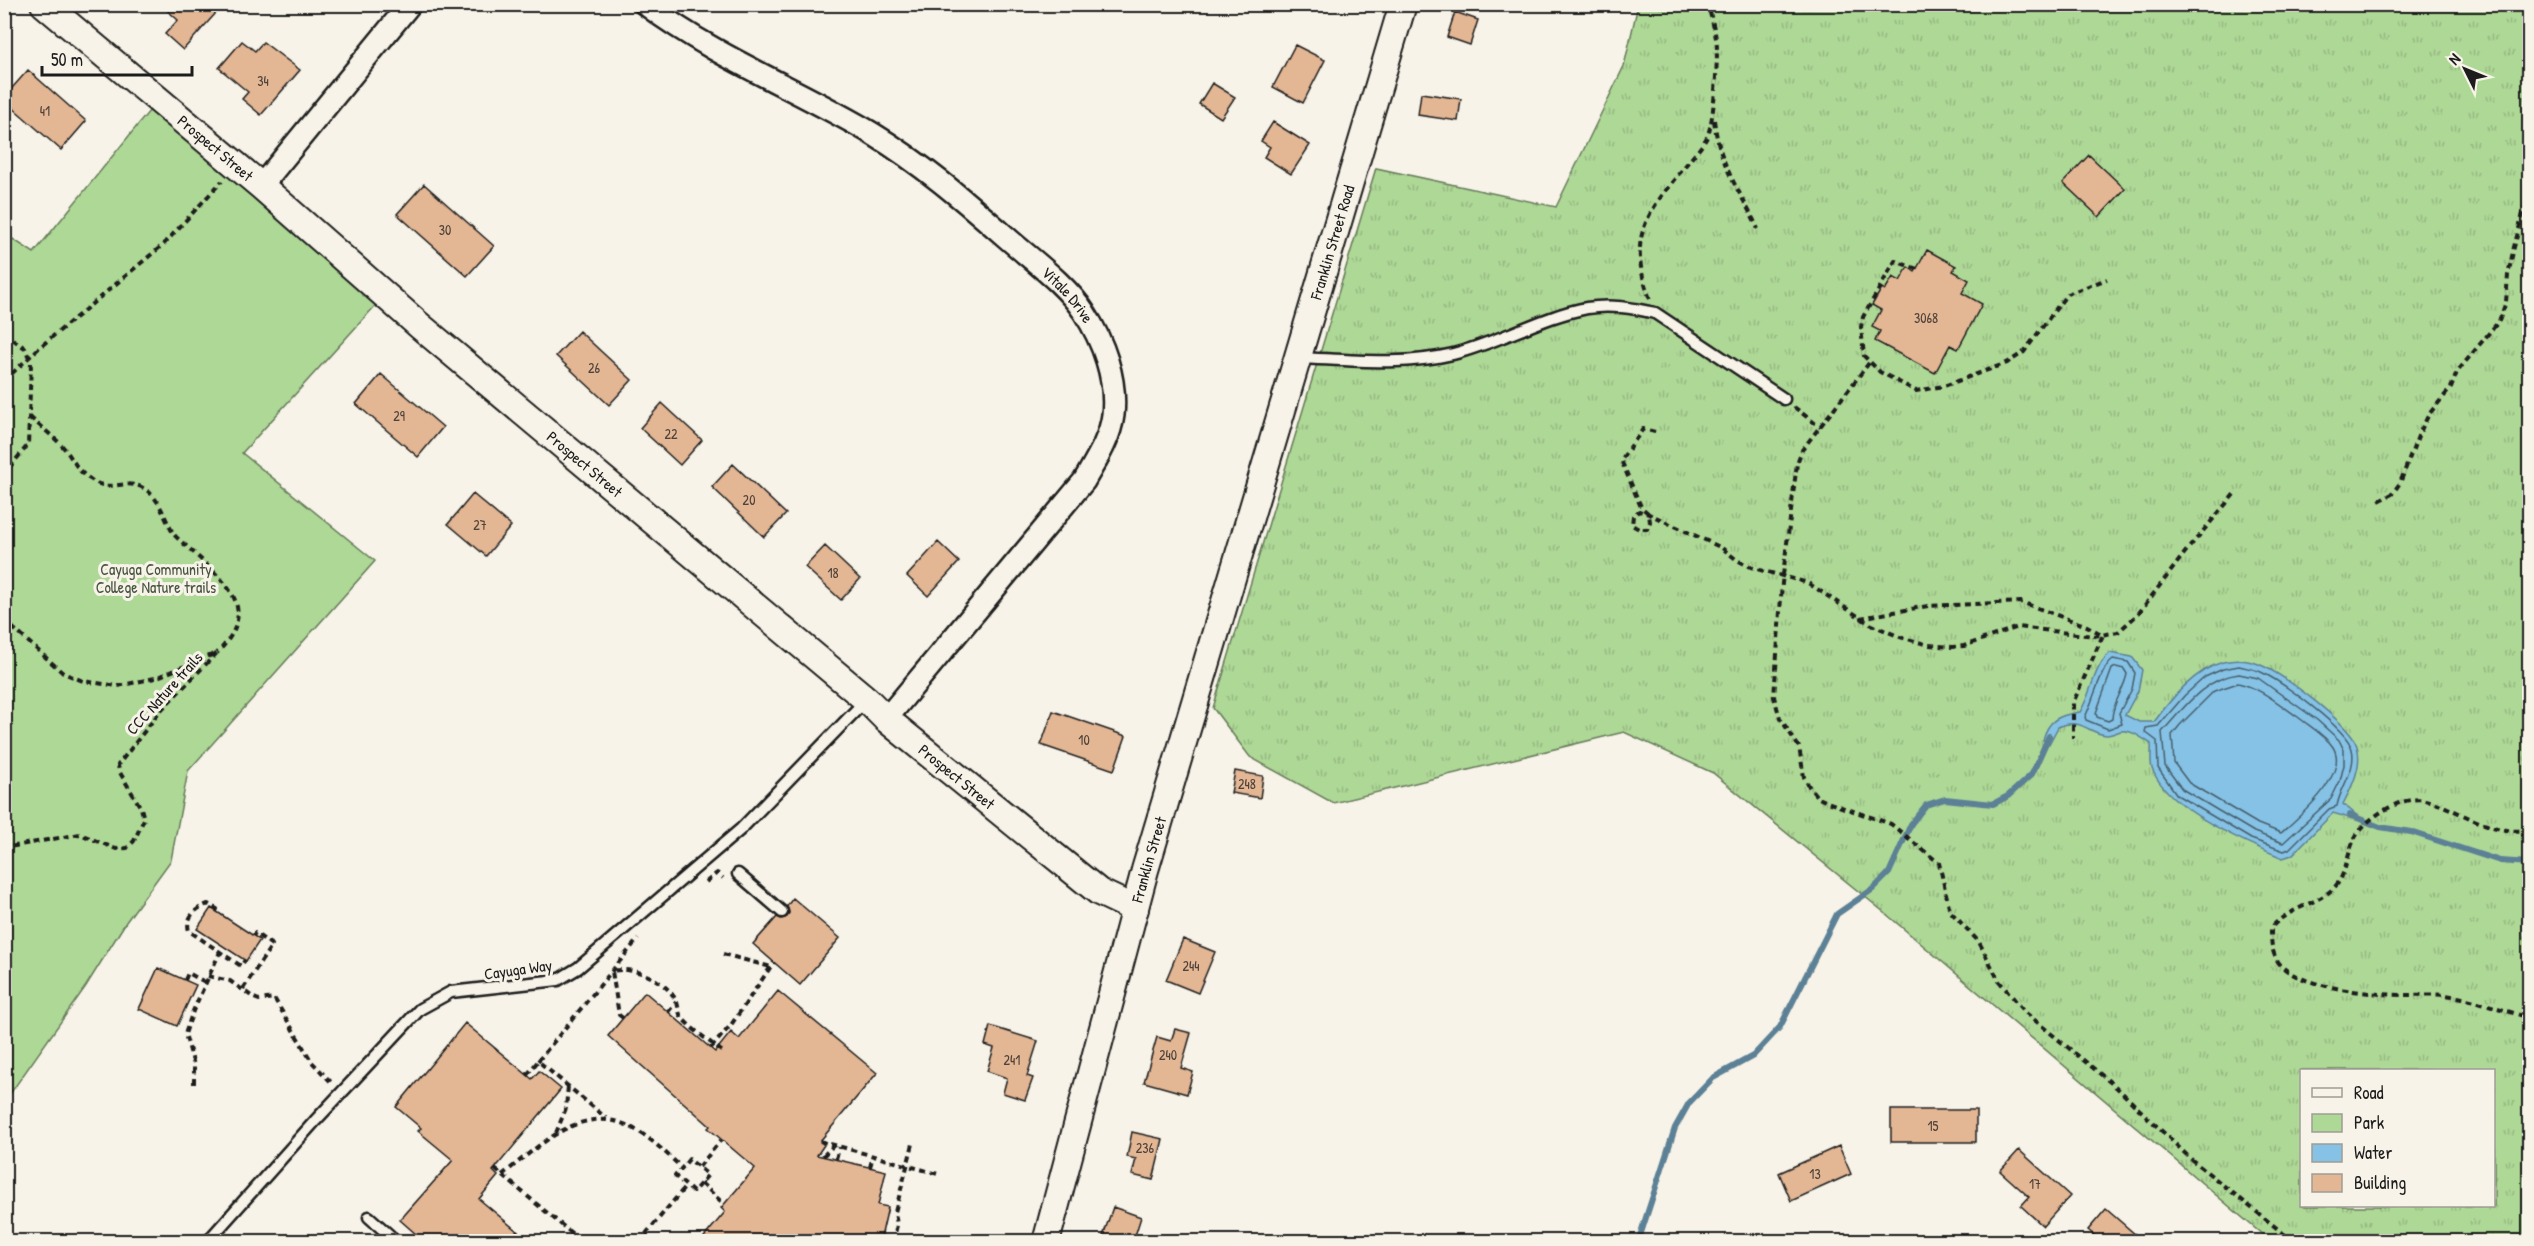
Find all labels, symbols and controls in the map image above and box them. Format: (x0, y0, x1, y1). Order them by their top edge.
scale bar (42, 39, 192, 77)
north arrow (2435, 39, 2495, 99)
text: 50 m (51, 47, 83, 72)
text: N (2443, 48, 2465, 69)
house number: 34 (257, 71, 269, 90)
house number: 41 (40, 101, 50, 120)
street label: Prospect Street (173, 110, 258, 186)
street label: Franklin Street Road (1304, 182, 1359, 303)
house number: 30 (439, 220, 451, 239)
street label: Vitale Drive (1037, 261, 1099, 327)
house number: 3068 (1914, 308, 1938, 327)
house number: 26 (588, 358, 600, 377)
house number: 29 (393, 406, 405, 425)
house number: 22 (664, 424, 678, 443)
street label: Prospect Street (542, 426, 628, 502)
house number: 20 (743, 490, 755, 509)
house number: 27 (473, 515, 487, 534)
park label: Cayuga Community College Nature trails (96, 558, 216, 598)
house number: 18 (827, 563, 839, 582)
street label: CCC Nature trails (121, 647, 207, 739)
house number: 10 (1078, 730, 1090, 749)
street label: Prospect Street (914, 739, 1000, 815)
house number: 248 (1238, 774, 1256, 793)
street label: Franklin Street (1126, 813, 1171, 906)
street label: Cayuga Way (483, 953, 554, 985)
house number: 244 (1182, 956, 1200, 975)
house number: 240 (1159, 1045, 1177, 1064)
house number: 241 (1004, 1050, 1020, 1069)
legend (2300, 1069, 2495, 1207)
text: Road (2354, 1080, 2384, 1105)
text: Park (2354, 1110, 2385, 1135)
house number: 15 (1927, 1116, 1939, 1135)
house number: 236 (1136, 1138, 1155, 1157)
text: Water (2354, 1140, 2392, 1165)
house number: 13 (1809, 1164, 1821, 1183)
text: Building (2354, 1170, 2406, 1195)
house number: 17 (2029, 1174, 2041, 1193)

